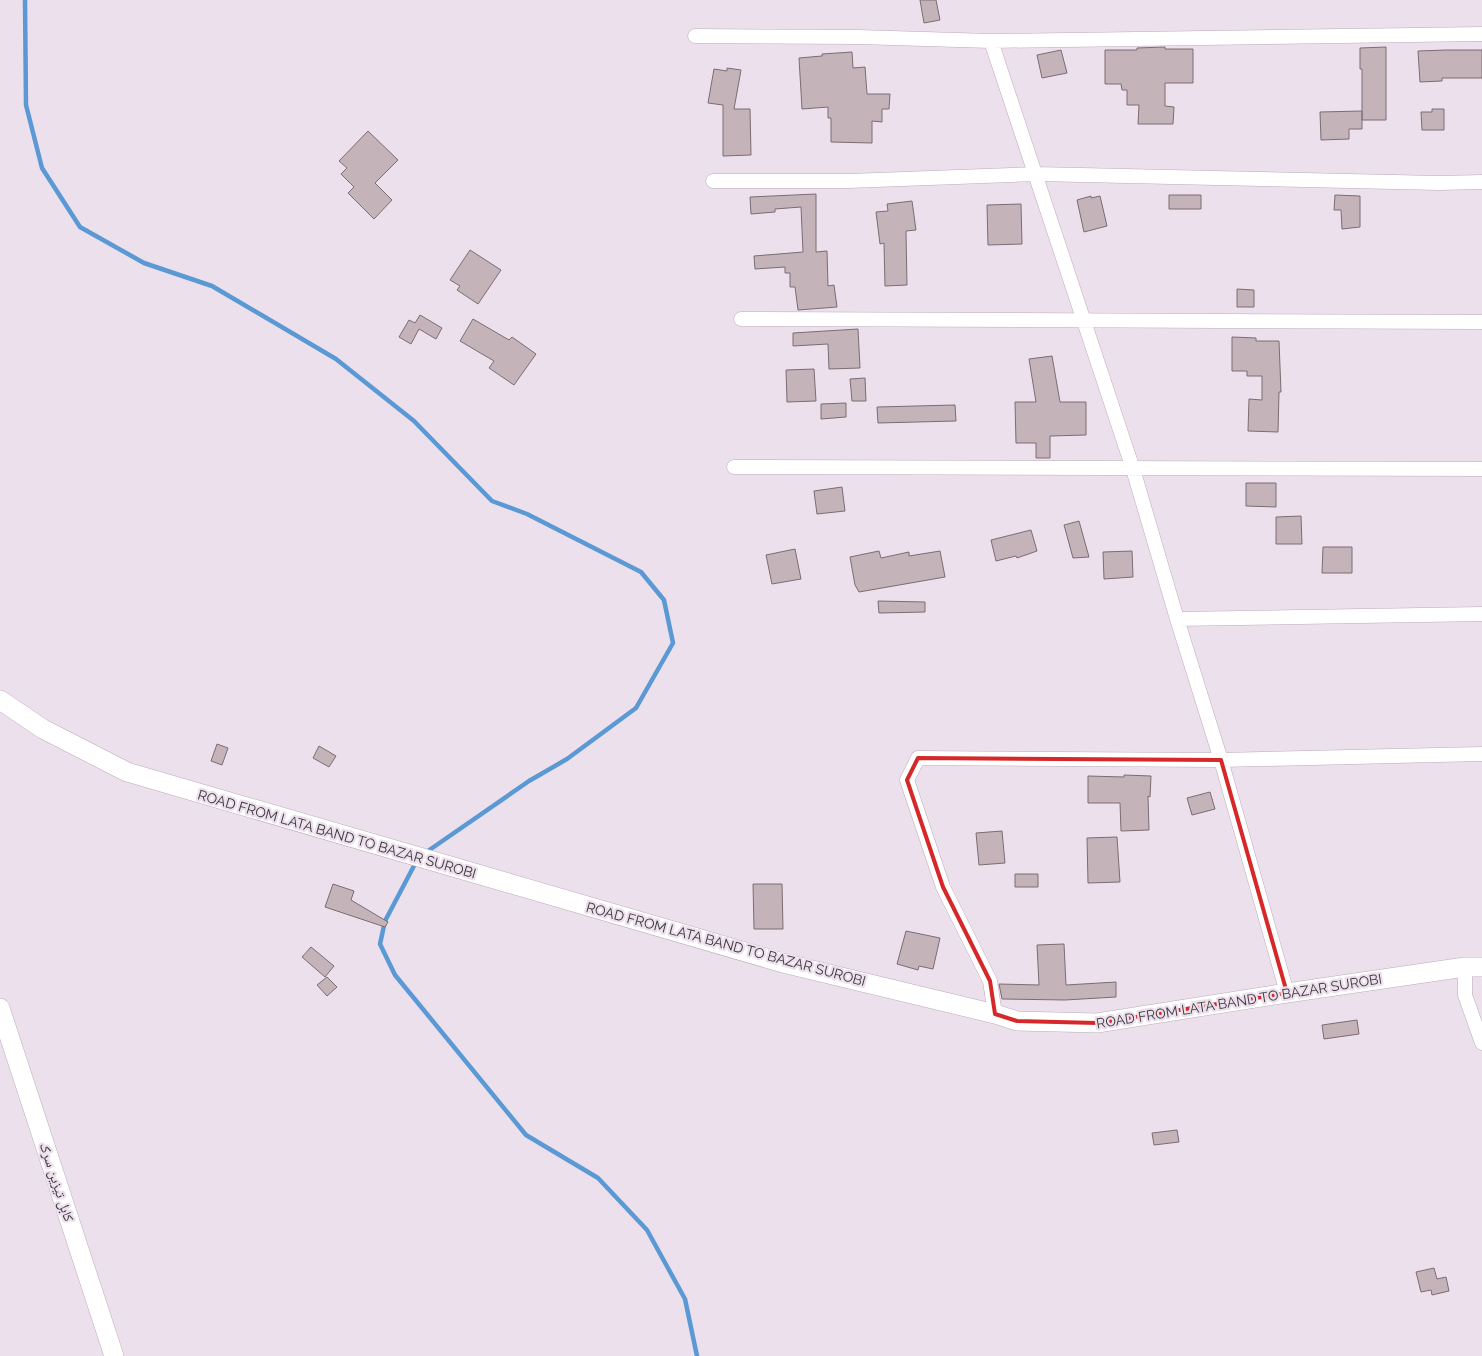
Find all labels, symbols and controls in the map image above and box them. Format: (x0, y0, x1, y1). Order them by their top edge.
street label: ROAD FROM LATA BAND TO BAZAR SUROBI (196, 786, 478, 882)
street label: ROAD FROM LATA BAND TO BAZAR SUROBI (584, 899, 868, 989)
street label: ROAD FROM LATA BAND TO BAZAR SUROBI (1095, 971, 1383, 1031)
street label: کابل تیزین سرک (36, 1140, 77, 1224)

